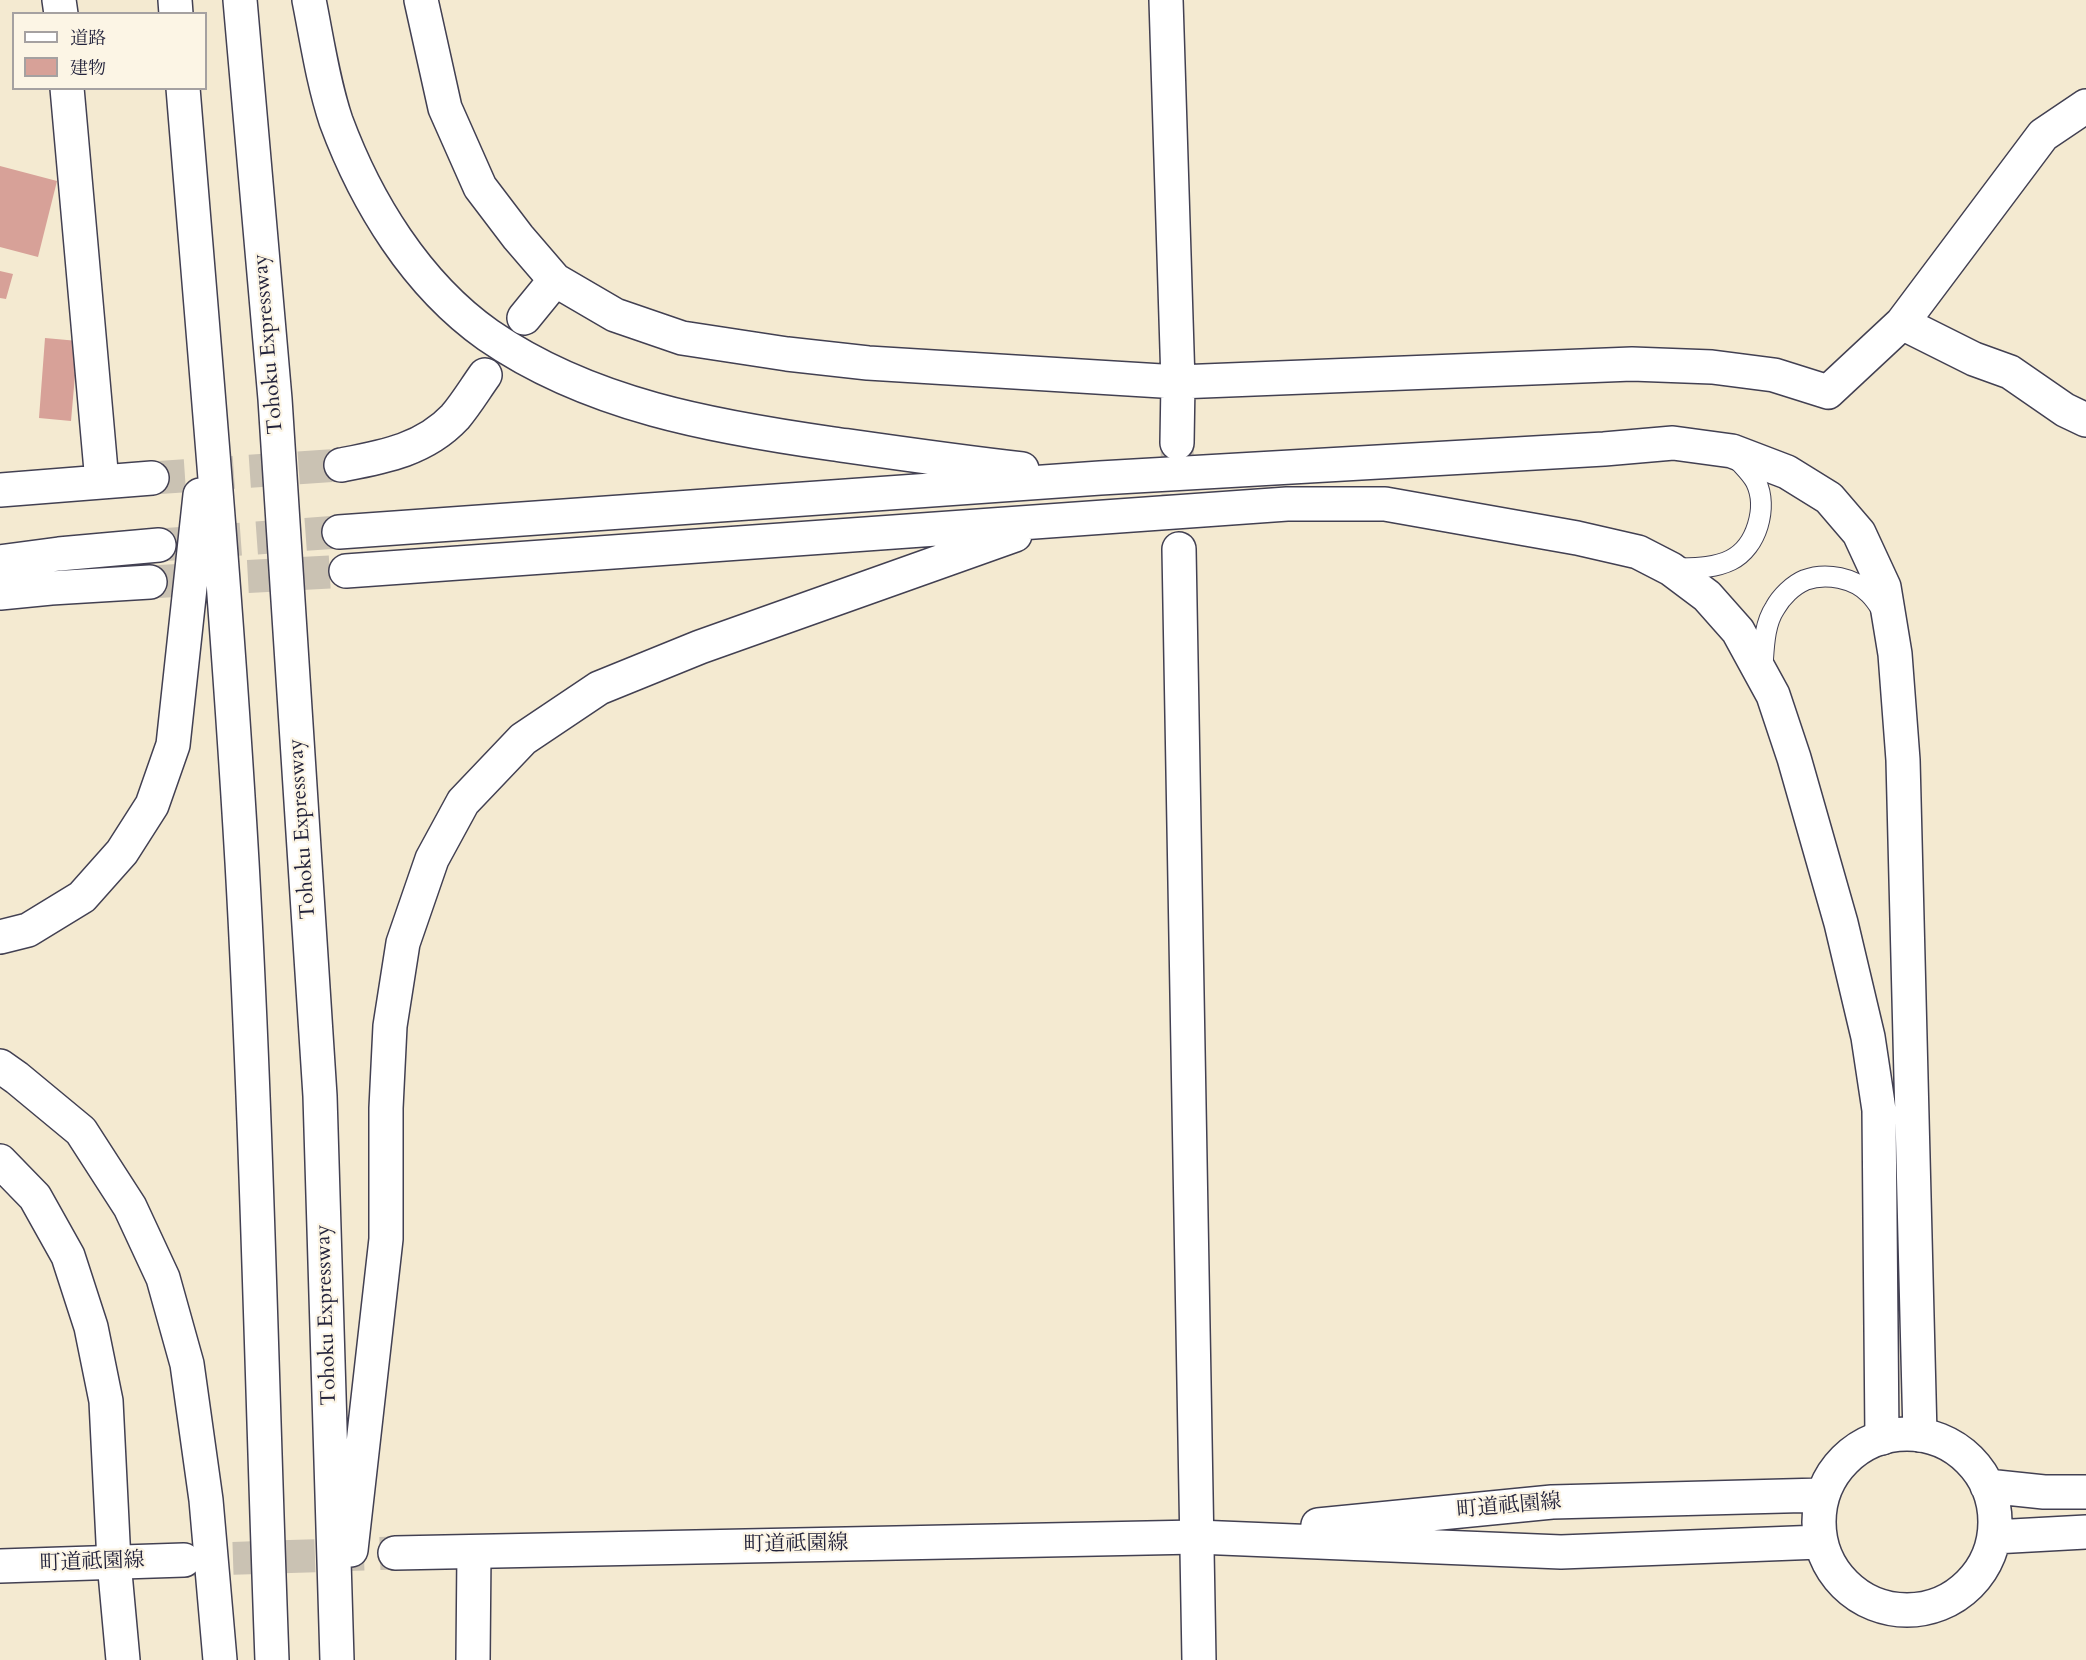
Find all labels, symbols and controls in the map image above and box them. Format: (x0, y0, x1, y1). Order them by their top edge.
legend (12, 12, 207, 90)
text: 道路 (70, 26, 106, 51)
text: 建物 (70, 56, 106, 81)
street label: Tohoku Expressway (249, 253, 289, 435)
street label: Tohoku Expressway (284, 738, 322, 920)
street label: Tohoku Expressway (311, 1224, 343, 1406)
street label: 町道祗園線 (1456, 1490, 1562, 1524)
street label: 町道祗園線 (743, 1531, 849, 1559)
street label: 町道祗園線 (39, 1549, 145, 1577)

